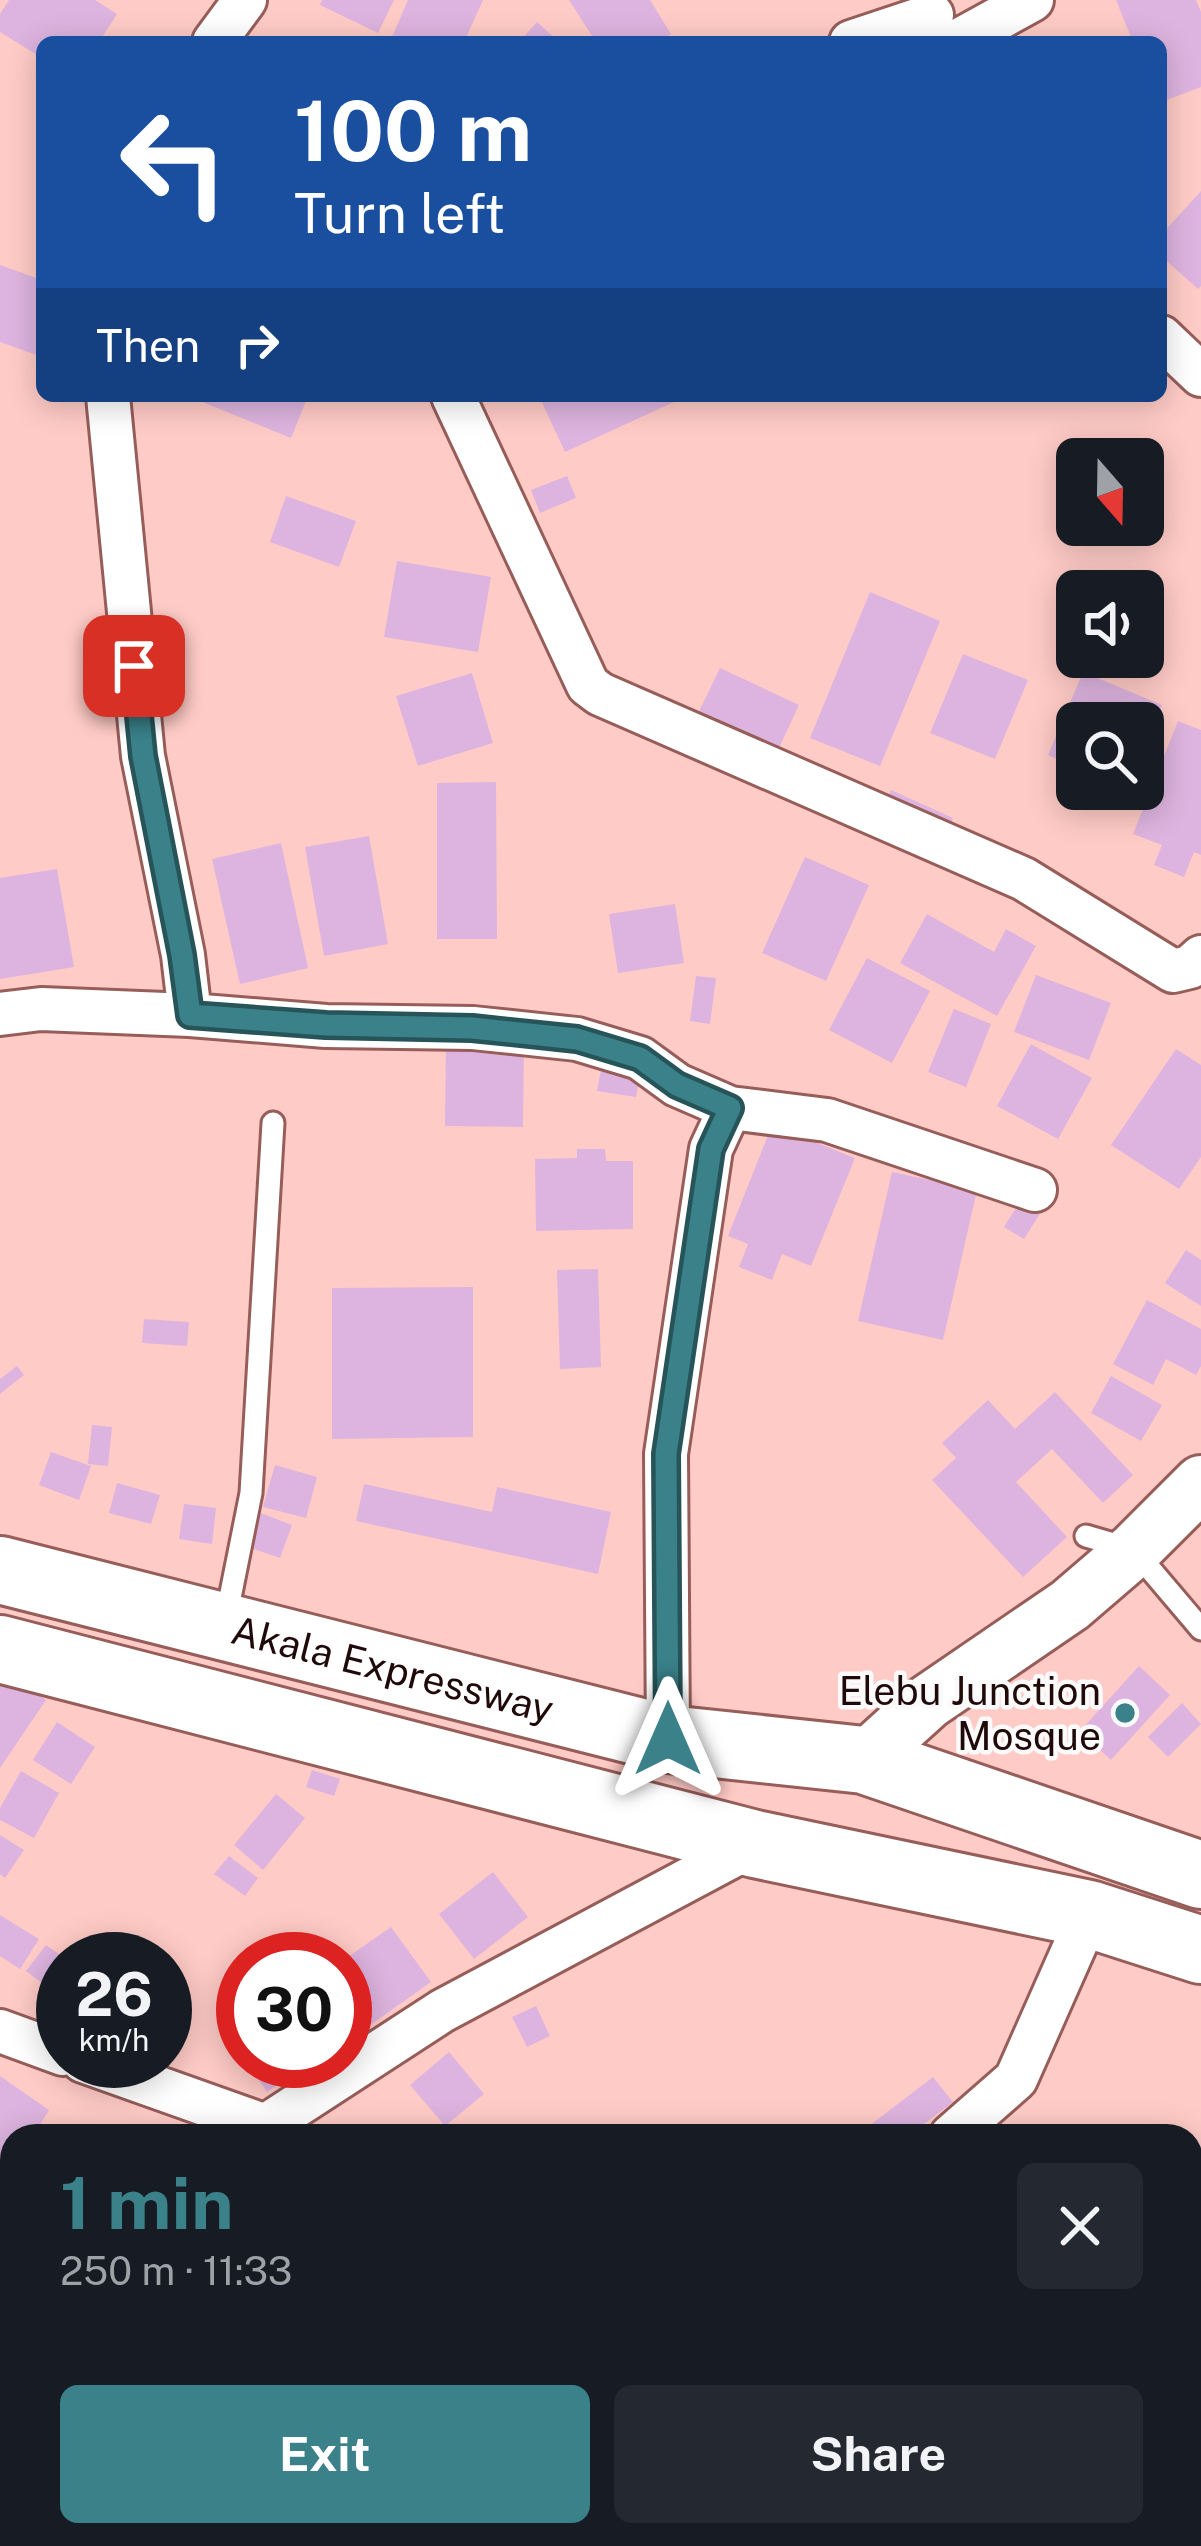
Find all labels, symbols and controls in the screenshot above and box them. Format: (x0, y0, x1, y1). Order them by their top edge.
text: 100 m (294, 81, 532, 180)
icon: left (96, 84, 252, 240)
text: Turn left (294, 182, 505, 245)
icon: right (224, 312, 290, 378)
text: Then (96, 319, 200, 372)
north arrow (1056, 438, 1164, 546)
map controls (1056, 438, 1164, 810)
button: sound (1056, 570, 1164, 678)
pin (83, 615, 185, 717)
icon: arrive (101, 633, 167, 699)
button: search (1056, 702, 1164, 810)
street label: Akala Expressway (227, 1607, 558, 1732)
place label: Elebu Junction Mosque (839, 1668, 1101, 1759)
position arrow (605, 1676, 731, 1802)
marker: Elebu Junction Mosque (1112, 1700, 1138, 1726)
speed limit sign: 30 (216, 1932, 372, 2088)
text: 26 (75, 1959, 153, 2030)
text: km/h (79, 2022, 149, 2058)
text: 1 min (60, 2161, 234, 2245)
button: close (1017, 2163, 1143, 2289)
text: 250 m · 11:33 (60, 2248, 292, 2294)
button: Exit (60, 2385, 590, 2523)
button: Share (614, 2385, 1143, 2523)

